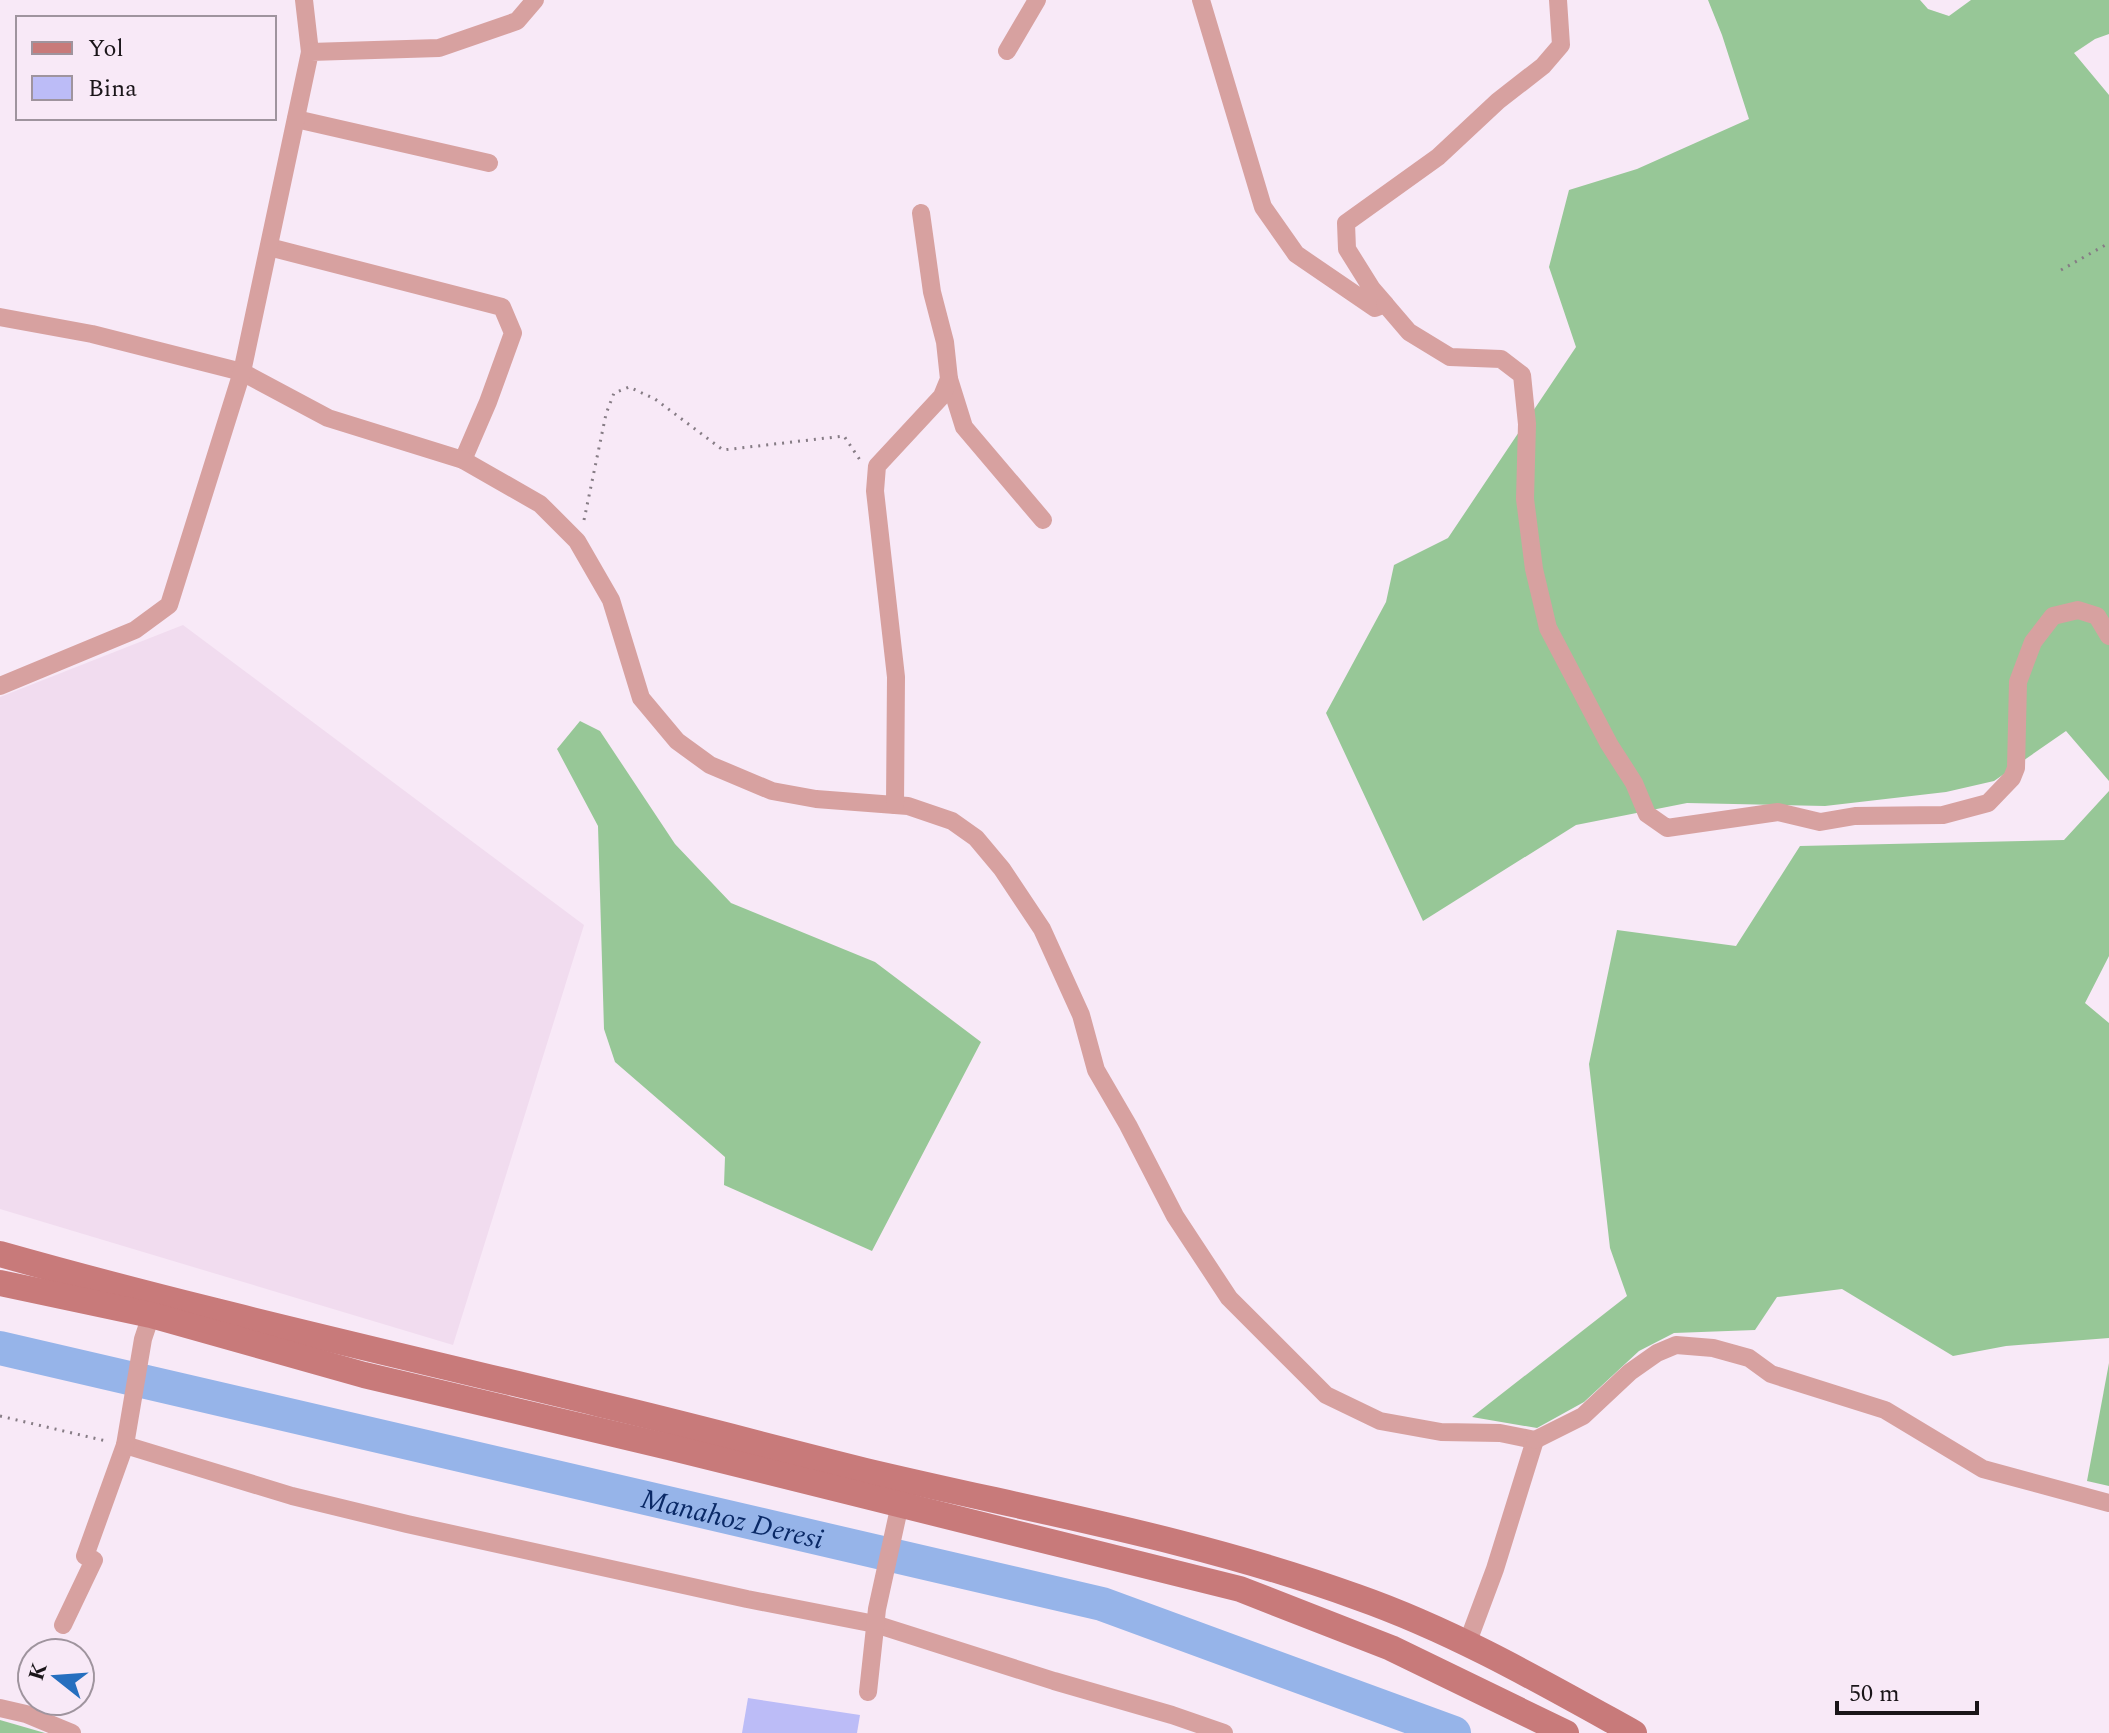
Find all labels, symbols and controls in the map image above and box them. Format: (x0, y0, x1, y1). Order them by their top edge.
legend (16, 16, 276, 120)
text: Yol (88, 31, 124, 67)
text: Bina (88, 71, 137, 107)
water label: Manahoz Deresi (636, 1478, 828, 1562)
north arrow (16, 1637, 96, 1717)
text: K (20, 1659, 57, 1685)
scale bar (1837, 1665, 1977, 1715)
text: 50 m (1849, 1676, 1900, 1712)

